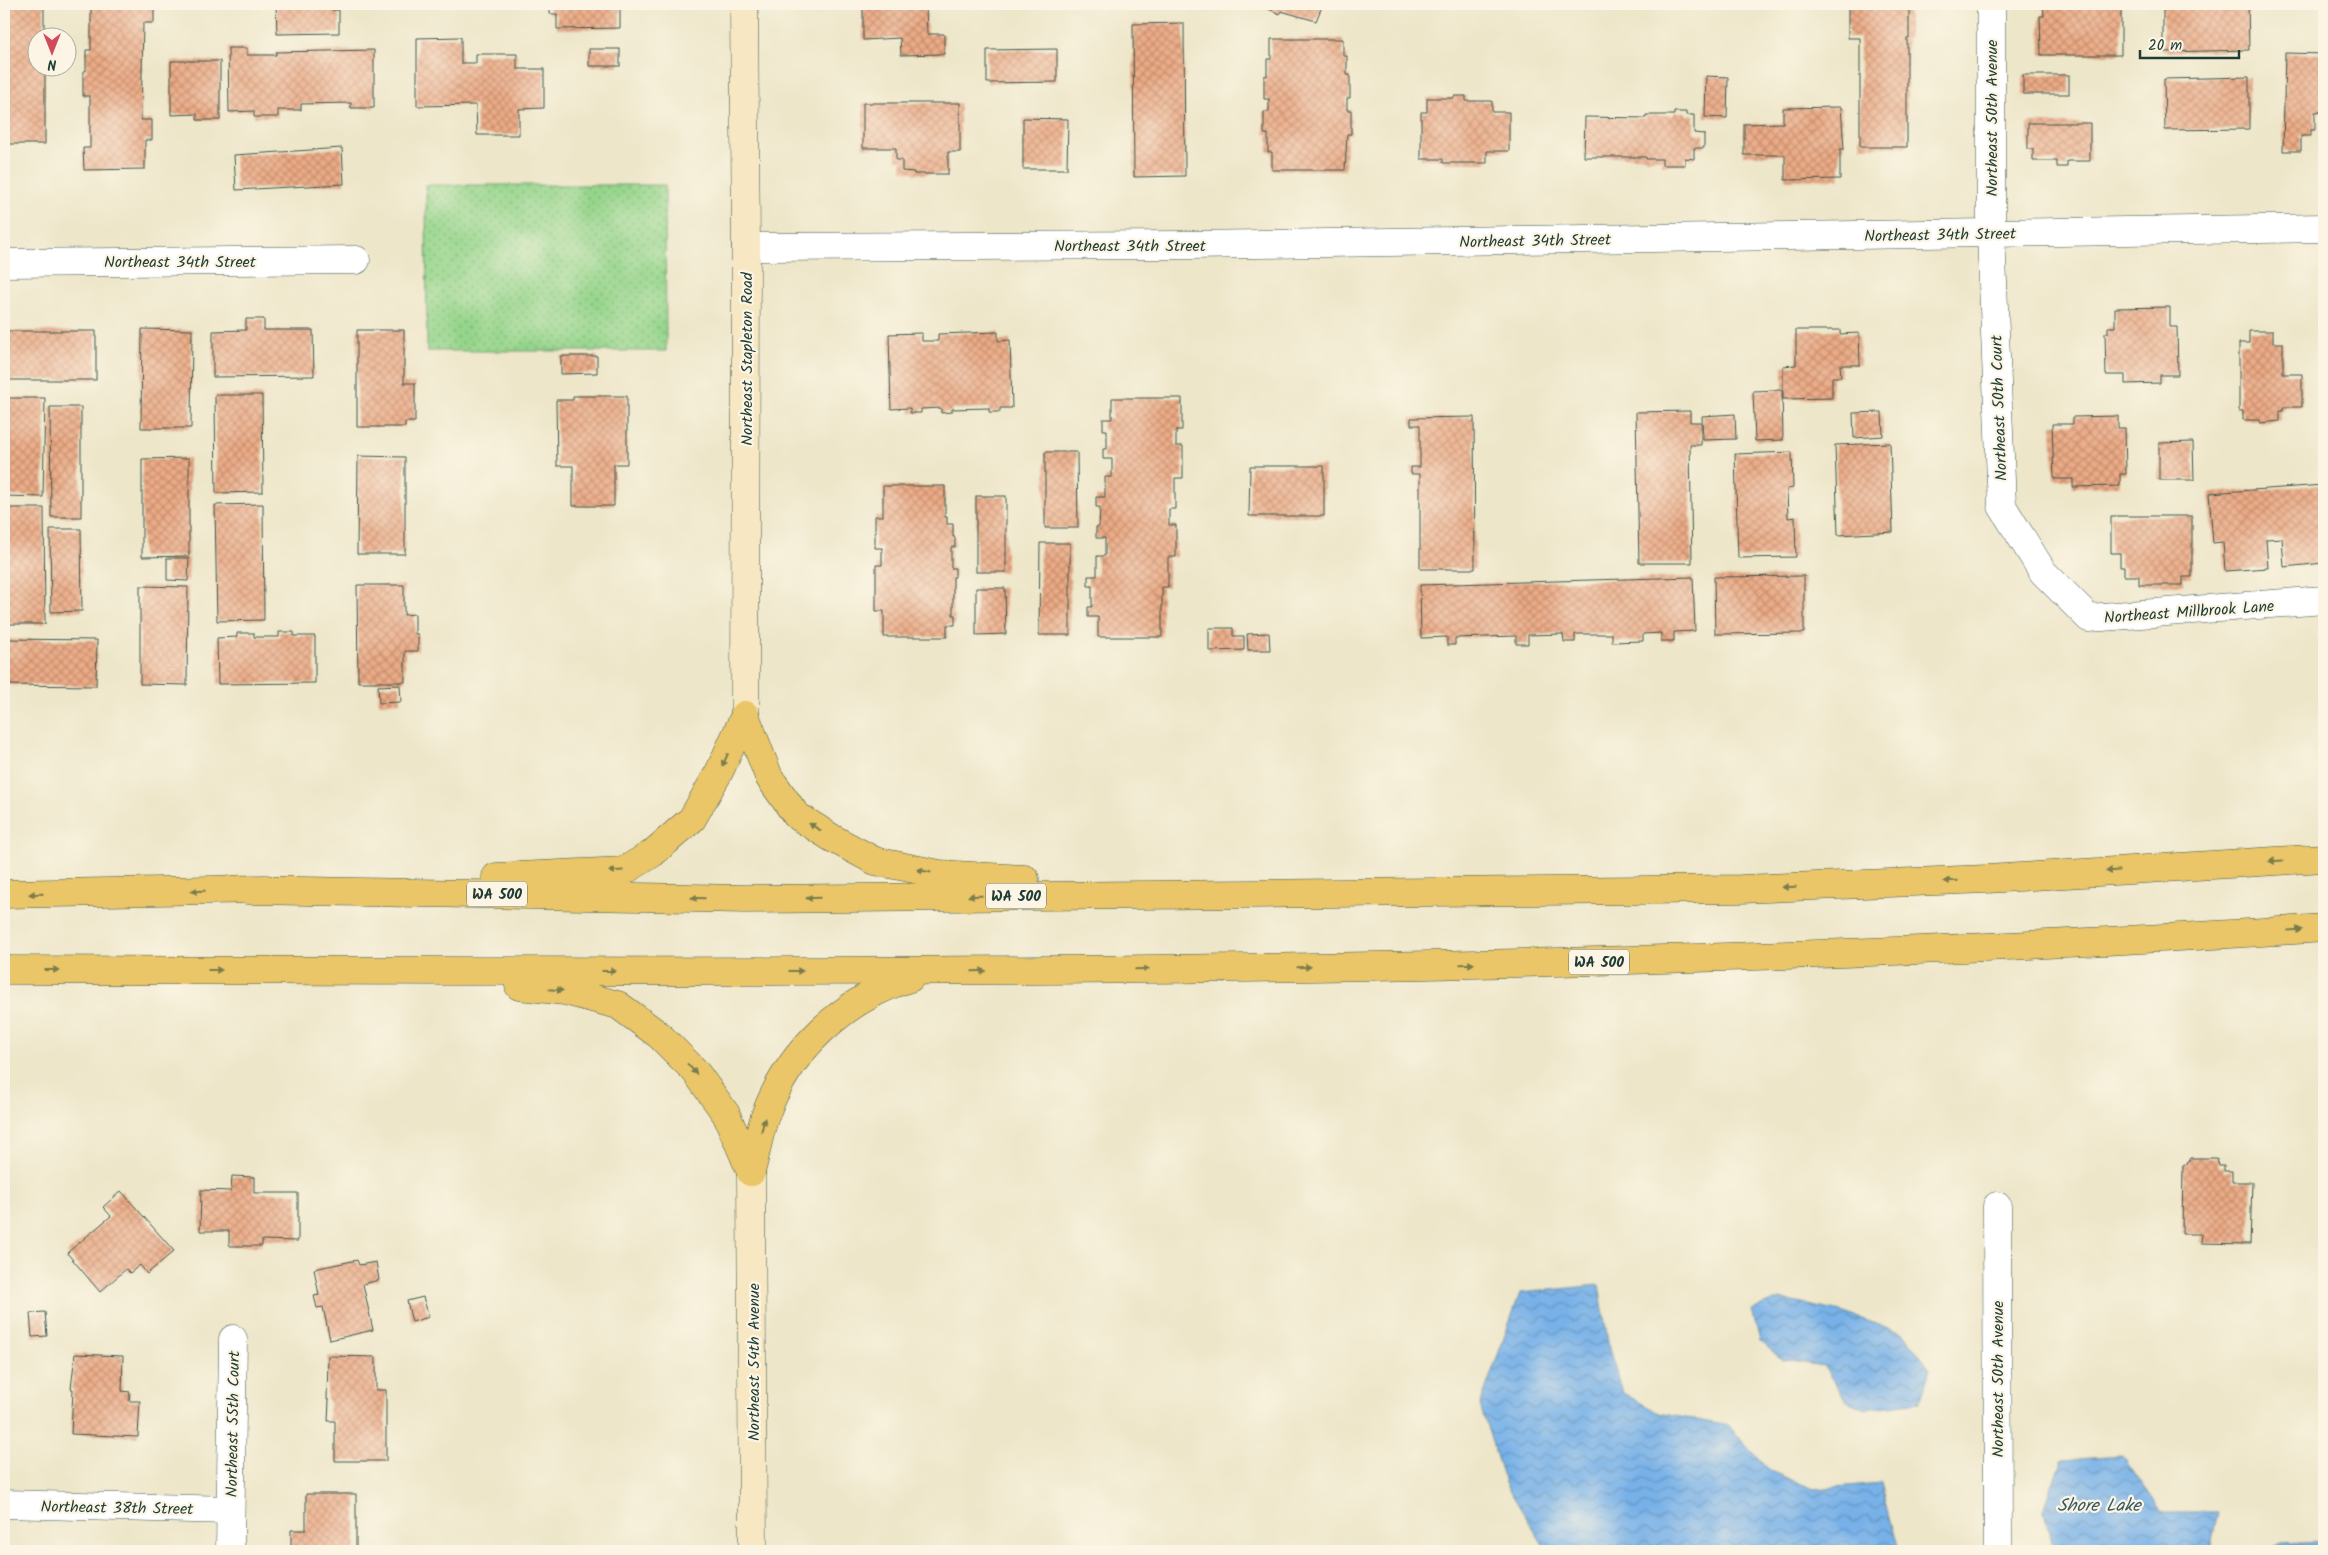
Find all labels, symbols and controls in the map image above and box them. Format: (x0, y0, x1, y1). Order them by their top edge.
north arrow (28, 28, 78, 78)
scale bar (2140, 28, 2239, 60)
text: 20 m (2148, 34, 2182, 58)
street label: Northeast 50th Avenue (1980, 39, 2005, 197)
text: N (47, 53, 56, 75)
street label: Northeast 34th Street (1864, 222, 2017, 249)
street label: Northeast 34th Street (1459, 228, 1612, 255)
street label: Northeast 34th Street (1054, 234, 1207, 259)
street label: Northeast 34th Street (104, 250, 257, 275)
street label: Northeast Stapleton Road (735, 271, 760, 446)
street label: Northeast 50th Court (1984, 334, 2015, 481)
street label: Northeast Millbrook Lane (2103, 594, 2275, 631)
one-way arrow (721, 752, 729, 767)
one-way arrow (808, 822, 821, 832)
one-way arrow (2267, 857, 2283, 865)
one-way arrow (915, 866, 931, 874)
one-way arrow (2105, 867, 2121, 875)
one-way arrow (607, 868, 623, 876)
one-way arrow (1943, 877, 1959, 885)
road number: WA 500 (467, 882, 527, 906)
one-way arrow (1781, 883, 1797, 891)
road number: WA 500 (986, 884, 1046, 908)
one-way arrow (190, 887, 206, 895)
one-way arrow (28, 890, 44, 898)
one-way arrow (967, 892, 983, 900)
one-way arrow (689, 894, 705, 902)
one-way arrow (804, 894, 820, 902)
one-way arrow (2287, 926, 2303, 934)
road number: WA 500 (1569, 950, 1629, 974)
one-way arrow (1459, 960, 1475, 968)
one-way arrow (1297, 963, 1313, 971)
one-way arrow (1134, 965, 1150, 973)
one-way arrow (45, 966, 61, 974)
one-way arrow (207, 966, 223, 974)
one-way arrow (601, 967, 617, 975)
one-way arrow (788, 967, 804, 975)
one-way arrow (972, 967, 988, 975)
one-way arrow (548, 986, 564, 994)
one-way arrow (687, 1063, 698, 1075)
one-way arrow (759, 1117, 767, 1132)
street label: Northeast 54th Avenue (742, 1283, 767, 1441)
street label: Northeast 50th Avenue (1986, 1300, 2011, 1458)
street label: Northeast 55th Court (220, 1350, 247, 1498)
water label: Shore Lake (2057, 1492, 2143, 1521)
street label: Northeast 38th Street (40, 1495, 194, 1522)

